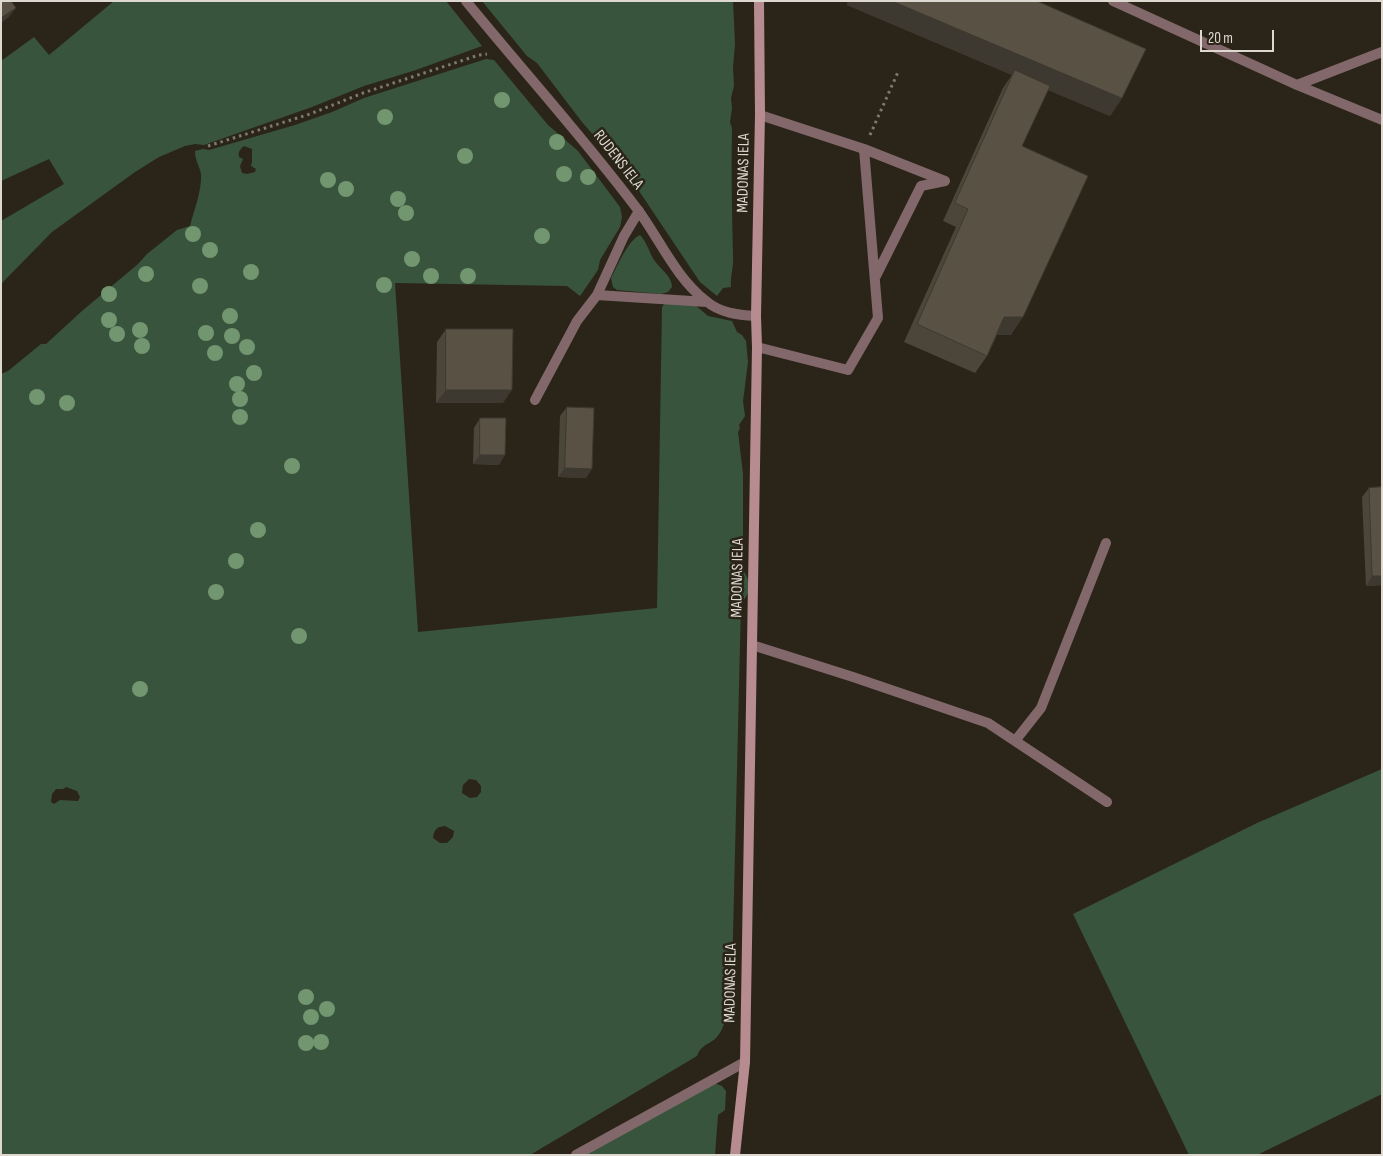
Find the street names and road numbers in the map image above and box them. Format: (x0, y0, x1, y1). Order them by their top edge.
street label: RUDENS IELA (589, 127, 647, 193)
street label: MADONAS IELA (734, 133, 754, 213)
street label: MADONAS IELA (728, 538, 748, 618)
street label: MADONAS IELA (721, 943, 741, 1023)

